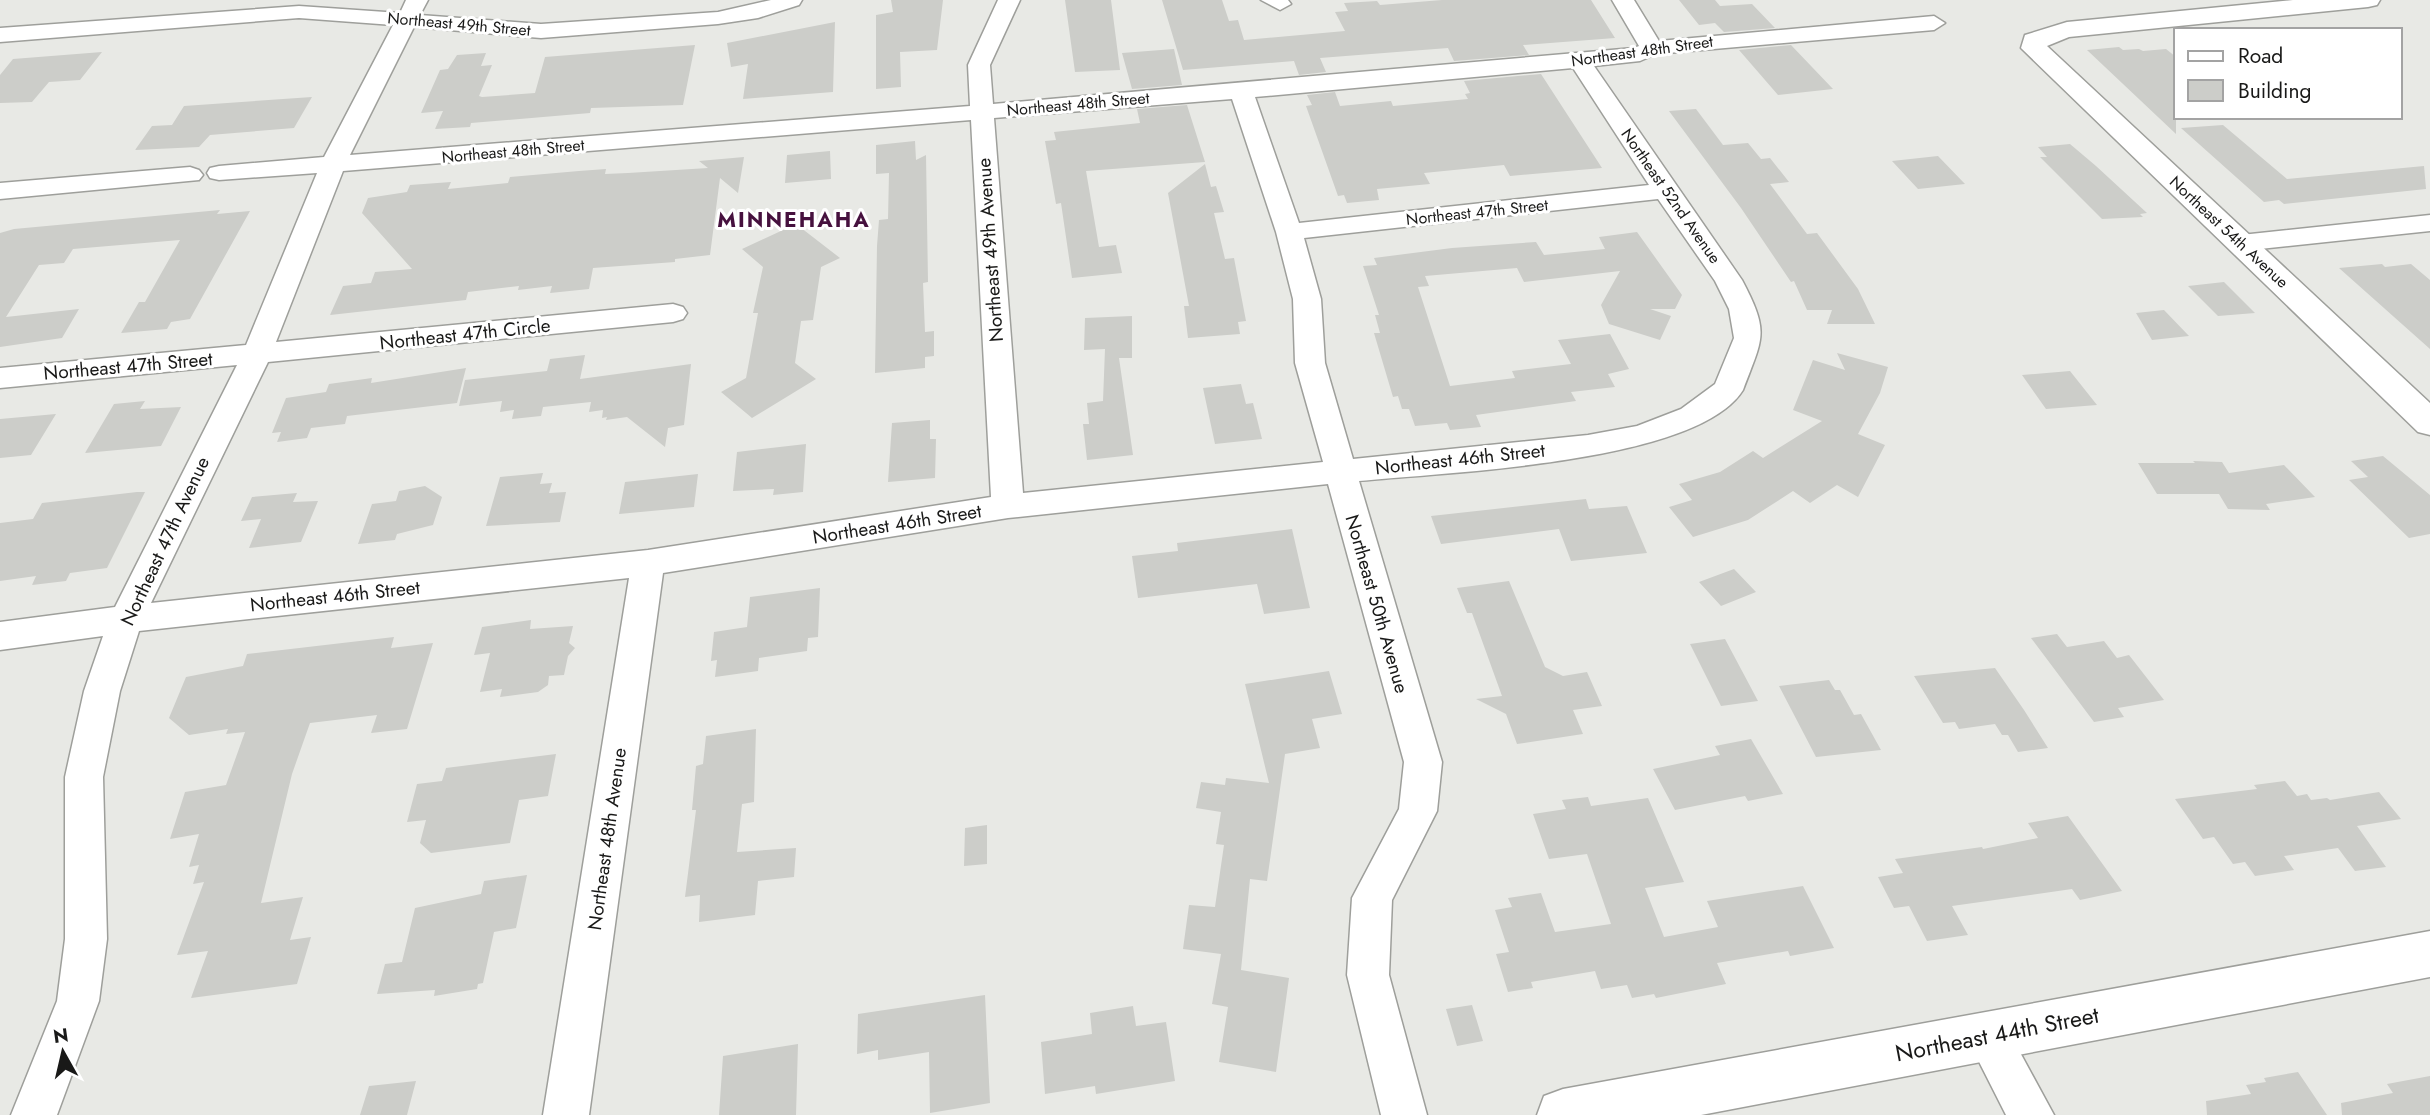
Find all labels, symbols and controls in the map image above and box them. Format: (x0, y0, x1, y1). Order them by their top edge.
street label: Northeast 49th Street (386, 6, 532, 42)
legend (2174, 28, 2402, 119)
street label: Northeast 48th Street (1570, 30, 1715, 72)
text: Road (2238, 41, 2283, 71)
text: Building (2238, 76, 2311, 106)
street label: Northeast 48th Street (1006, 86, 1150, 122)
street label: Northeast 52nd Avenue (1616, 124, 1726, 268)
street label: Northeast 48th Street (441, 133, 585, 169)
street label: Northeast 49th Avenue (970, 157, 1010, 343)
street label: Northeast 54th Avenue (2164, 171, 2294, 293)
street label: Northeast 47th Street (1405, 193, 1549, 231)
district label: MINNEHAHA (717, 205, 871, 235)
street label: Northeast 47th Circle (378, 312, 552, 356)
street label: Northeast 47th Street (42, 345, 214, 387)
street label: Northeast 46th Street (1374, 437, 1547, 481)
street label: Northeast 47th Avenue (114, 452, 216, 630)
street label: Northeast 46th Street (811, 497, 984, 551)
street label: Northeast 50th Avenue (1339, 512, 1415, 697)
street label: Northeast 46th Street (249, 574, 422, 618)
street label: Northeast 48th Avenue (581, 746, 633, 932)
street label: Northeast 44th Street (1892, 998, 2102, 1070)
north arrow (28, 1017, 98, 1087)
text: N (51, 1021, 70, 1050)

